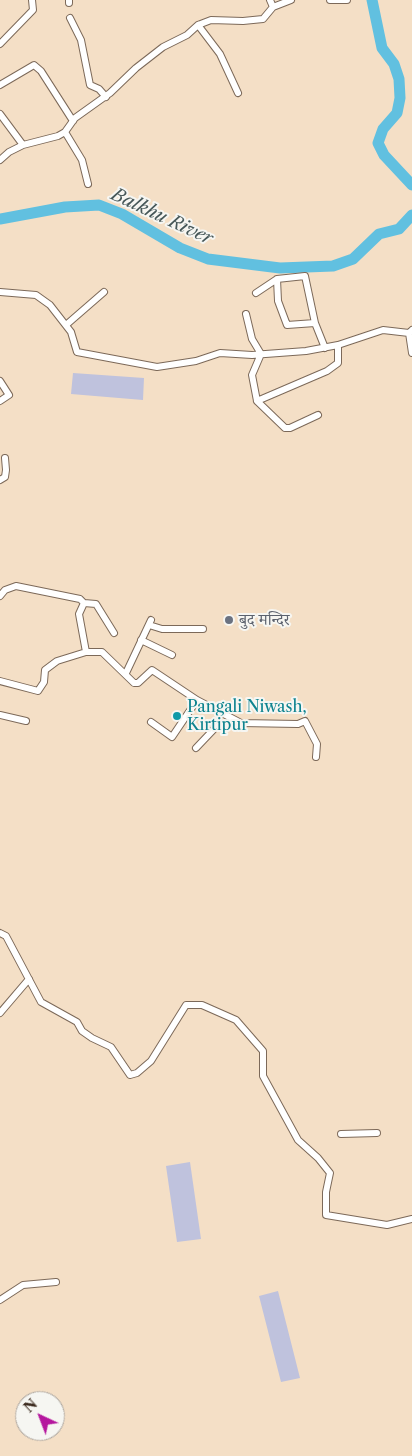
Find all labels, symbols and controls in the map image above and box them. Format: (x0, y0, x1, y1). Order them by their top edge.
water label: Balkhu River (108, 184, 216, 250)
place label: बुद मन्दिर (239, 610, 290, 630)
marker: बुद मन्दिर (223, 614, 235, 626)
place label: Pangali Niwash, Kirtipur (187, 697, 307, 735)
marker: Pangali Niwash, Kirtipur (171, 710, 183, 722)
north arrow (15, 1391, 65, 1441)
text: N (20, 1395, 41, 1416)

